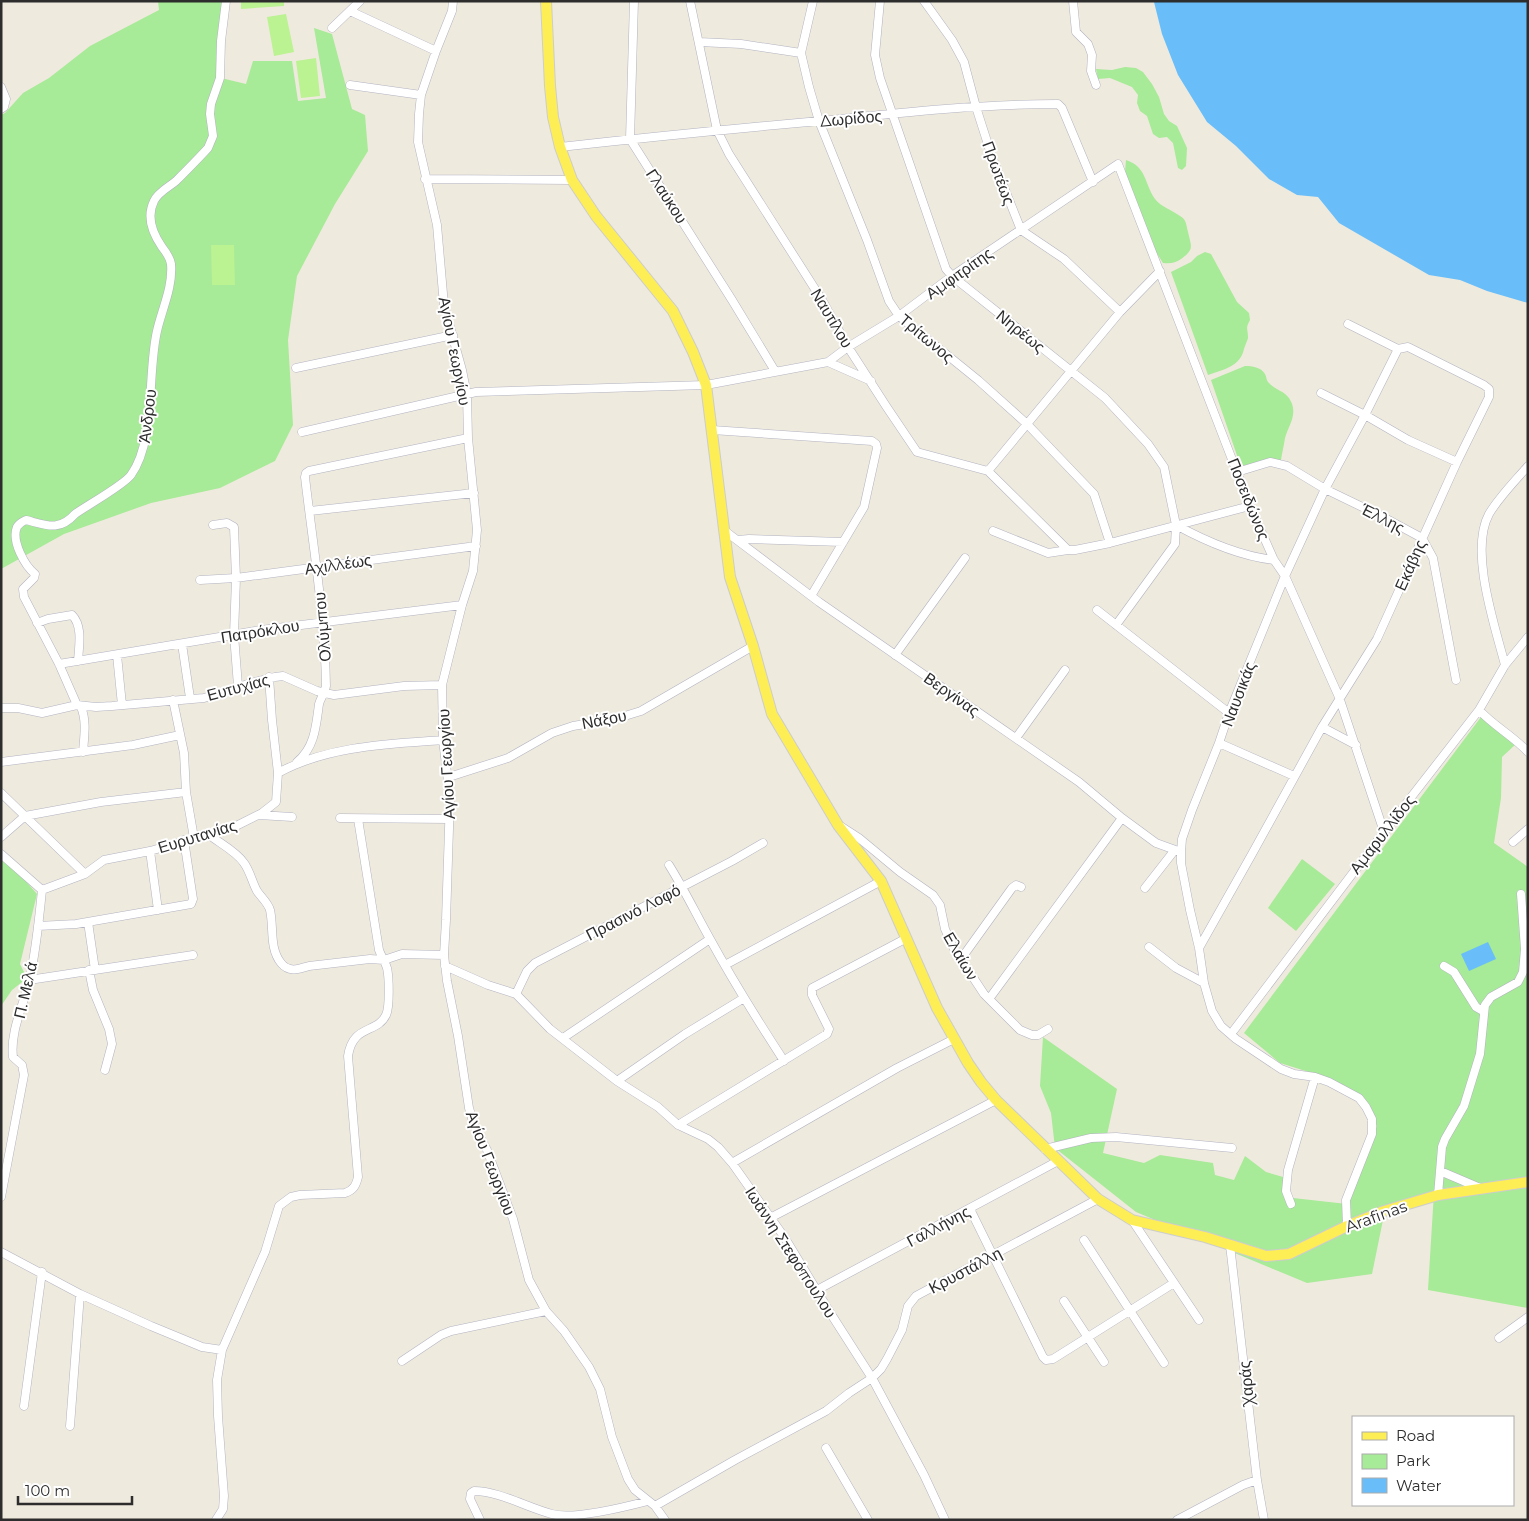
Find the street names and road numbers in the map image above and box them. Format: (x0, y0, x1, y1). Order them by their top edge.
street label: Δωρίδος (819, 106, 883, 131)
street label: Πρωτέως (978, 139, 1019, 208)
street label: Γλαύκου (642, 166, 691, 227)
street label: Αμφιτρίτης (922, 243, 997, 303)
street label: Ναυτίλου (806, 285, 857, 351)
street label: Αγίου Γεωργίου (435, 295, 474, 407)
street label: Νηρέως (993, 306, 1049, 357)
street label: Τρίτωνος (895, 310, 958, 367)
street label: Άνδρου (135, 388, 160, 444)
street label: Ποσειδώνος (1223, 455, 1274, 543)
street label: Έλλης (1357, 499, 1408, 538)
street label: Εκάβης (1391, 537, 1430, 594)
street label: Αχιλλέως (303, 550, 373, 579)
street label: Ολύμπου (310, 591, 335, 663)
street label: Πατρόκλου (219, 616, 301, 647)
street label: Ναυσικάς (1217, 659, 1260, 729)
street label: Βεργίνας (920, 668, 983, 721)
street label: Ευτυχίας (205, 670, 272, 705)
street label: Νάξου (580, 706, 628, 733)
street label: Αγίου Γεωργίου (434, 708, 459, 820)
street label: Αμαρυλλίδος (1346, 791, 1419, 878)
street label: Ευρυτανίας (156, 815, 239, 857)
street label: Πρασινό Λοφό (583, 880, 684, 944)
street label: Ελαίων (939, 929, 982, 984)
street label: Π. Μελά (10, 960, 41, 1020)
street label: Αγίου Γεωργίου (462, 1108, 519, 1218)
street label: Ιωάννη Στεφόπουλου (741, 1183, 840, 1321)
street label: Arafinas (1343, 1196, 1410, 1236)
street label: Γαλλήνης (903, 1202, 973, 1251)
street label: Κρυστάλλη (925, 1243, 1005, 1298)
street label: Χαράς (1235, 1360, 1258, 1408)

